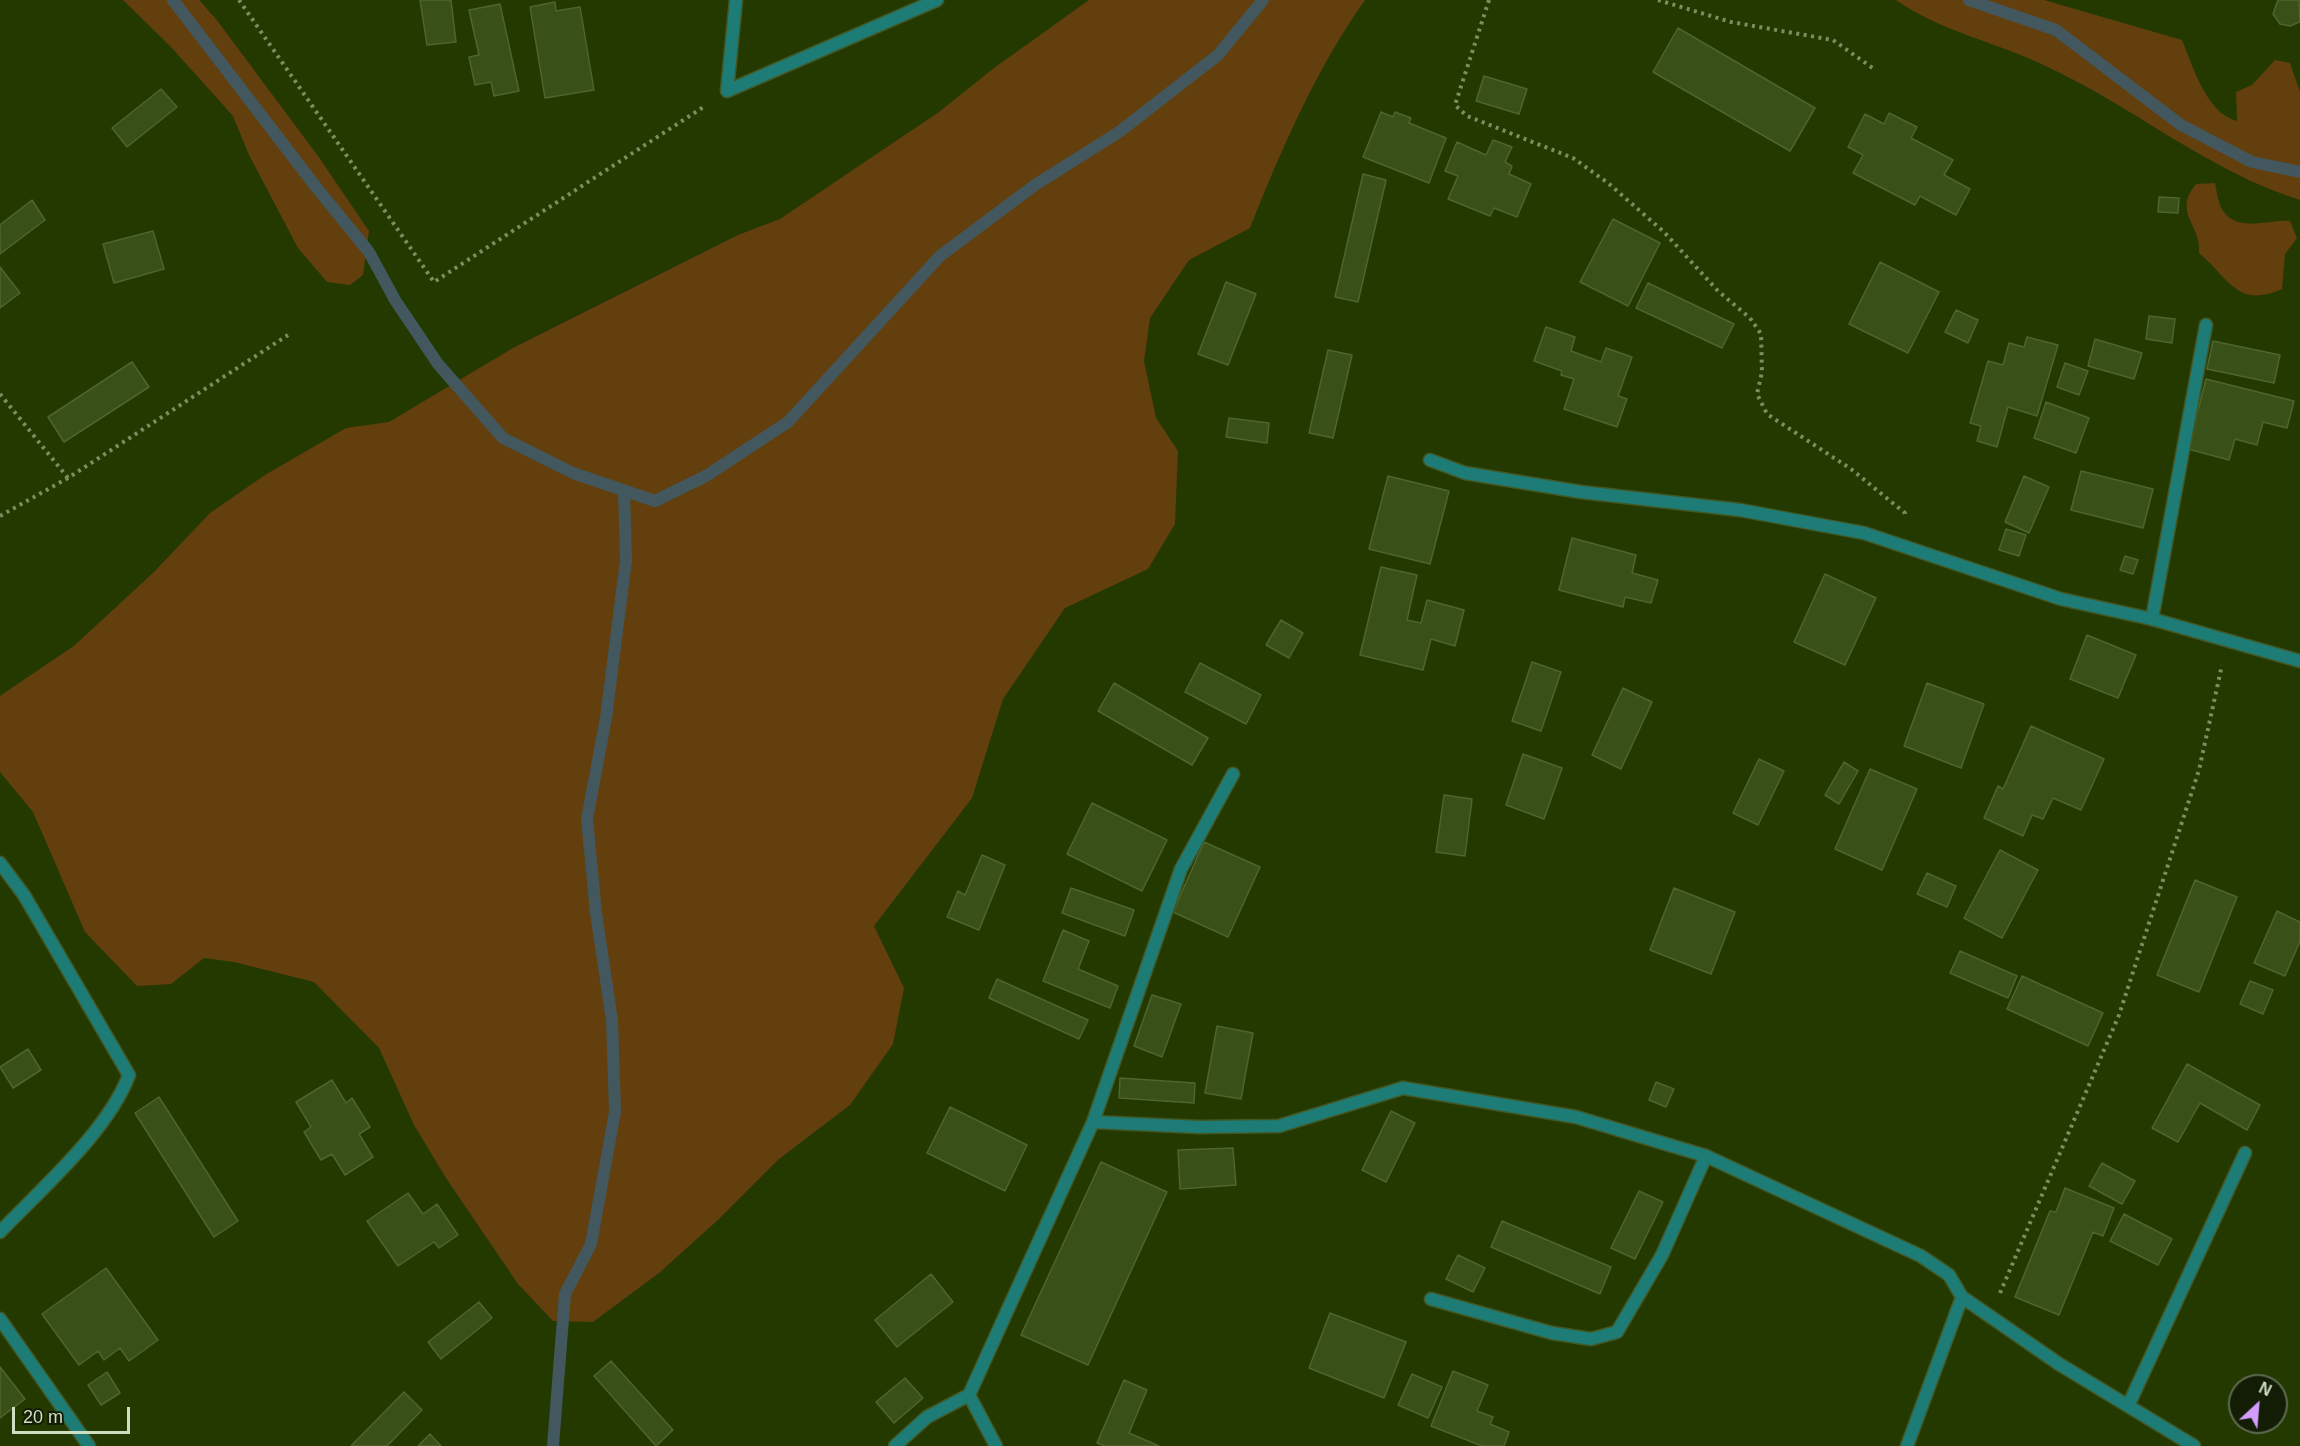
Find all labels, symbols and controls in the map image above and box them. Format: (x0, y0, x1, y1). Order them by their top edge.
north arrow (2228, 1374, 2288, 1434)
text: N (2256, 1379, 2274, 1399)
scale bar (15, 1395, 134, 1433)
text: 20 m (23, 1407, 63, 1427)

